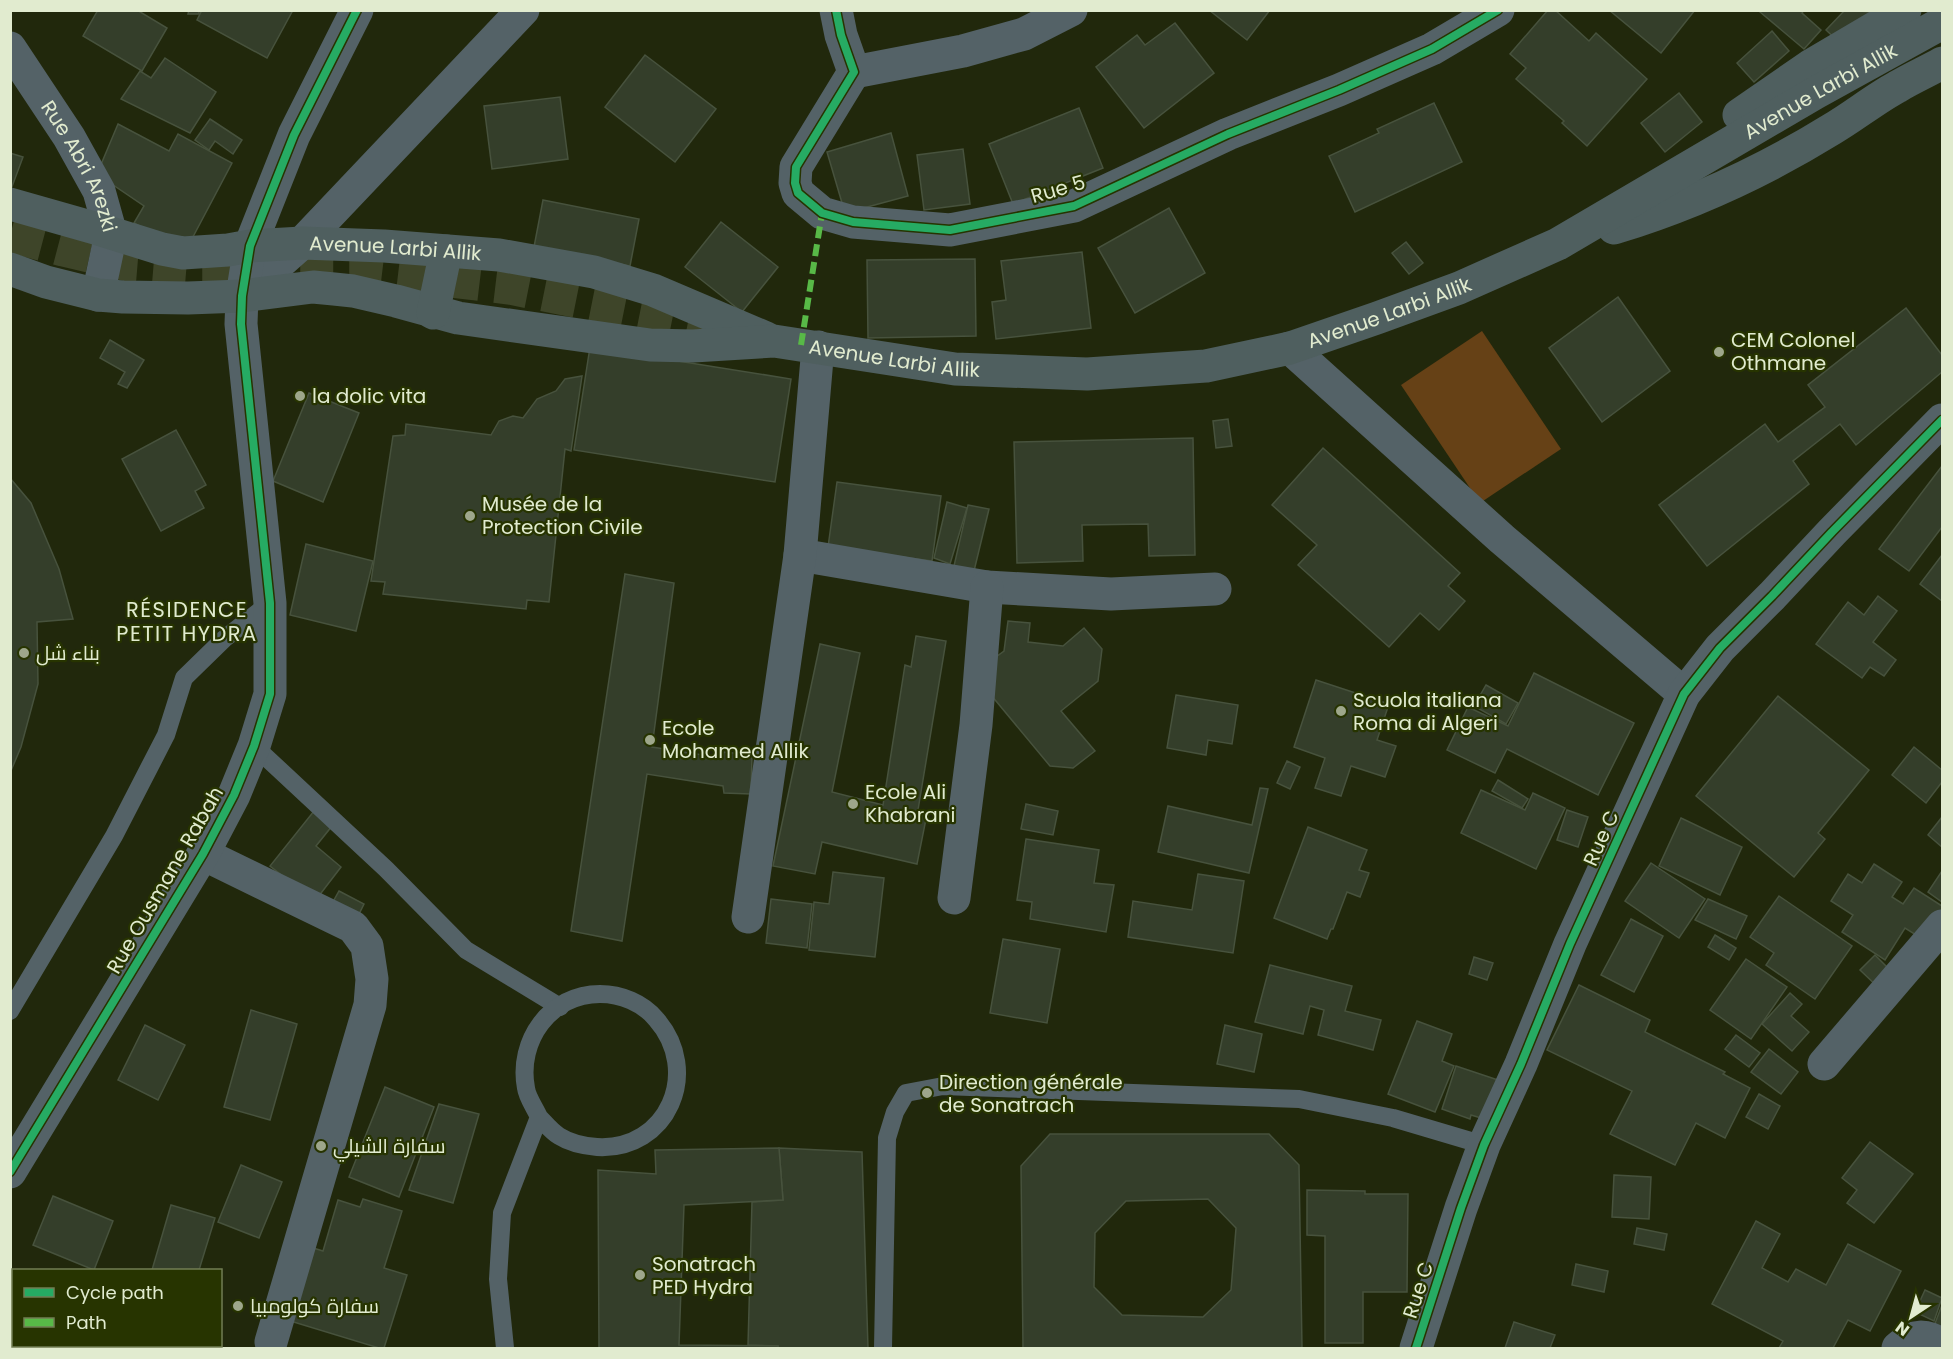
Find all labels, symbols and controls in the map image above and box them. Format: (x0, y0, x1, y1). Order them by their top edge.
street label: Avenue Larbi Allik (1738, 36, 1903, 146)
street label: Rue Abri Arezki (34, 95, 124, 235)
street label: Rue 5 (1028, 168, 1088, 210)
street label: Avenue Larbi Allik (309, 229, 483, 268)
street label: Avenue Larbi Allik (1303, 270, 1476, 355)
place label: CEM Colonel Othmane (1731, 326, 1855, 377)
street label: Avenue Larbi Allik (807, 333, 981, 384)
marker: CEM Colonel Othmane (1712, 345, 1726, 359)
place label: la dolic vita (312, 382, 426, 410)
marker: la dolic vita (293, 389, 307, 403)
place label: Musée de la Protection Civile (482, 490, 643, 541)
marker: Musée de la Protection Civile (463, 509, 477, 523)
district label: RÉSIDENCE PETIT HYDRA (116, 595, 258, 648)
place label: بناء شل (36, 639, 100, 667)
marker: بناء شل (17, 646, 31, 660)
place label: Scuola italiana Roma di Algeri (1353, 686, 1502, 737)
marker: Scuola italiana Roma di Algeri (1334, 704, 1348, 718)
place label: Ecole Mohamed Allik (662, 714, 809, 765)
marker: Ecole Mohamed Allik (643, 733, 657, 747)
place label: Ecole Ali Khabrani (865, 778, 956, 829)
street label: Rue Ousmane Rabah (100, 781, 230, 979)
marker: Ecole Ali Khabrani (846, 797, 860, 811)
street label: Rue C (1576, 806, 1626, 870)
place label: Direction générale de Sonatrach (939, 1068, 1123, 1119)
marker: Direction générale de Sonatrach (920, 1086, 934, 1100)
place label: سفارة الشيلي (333, 1132, 446, 1162)
marker: سفارة الشيلي (314, 1139, 328, 1153)
place label: Sonatrach PED Hydra (652, 1250, 756, 1301)
street label: Rue C (1396, 1258, 1440, 1322)
marker: Sonatrach PED Hydra (633, 1268, 647, 1282)
legend (12, 1269, 222, 1347)
text: Cycle path (66, 1280, 164, 1305)
north arrow (1881, 1287, 1941, 1347)
place label: سفارة كولومبيا (250, 1292, 379, 1320)
marker: سفارة كولومبيا (231, 1299, 245, 1313)
text: Path (66, 1310, 107, 1335)
text: N (1891, 1316, 1914, 1342)

